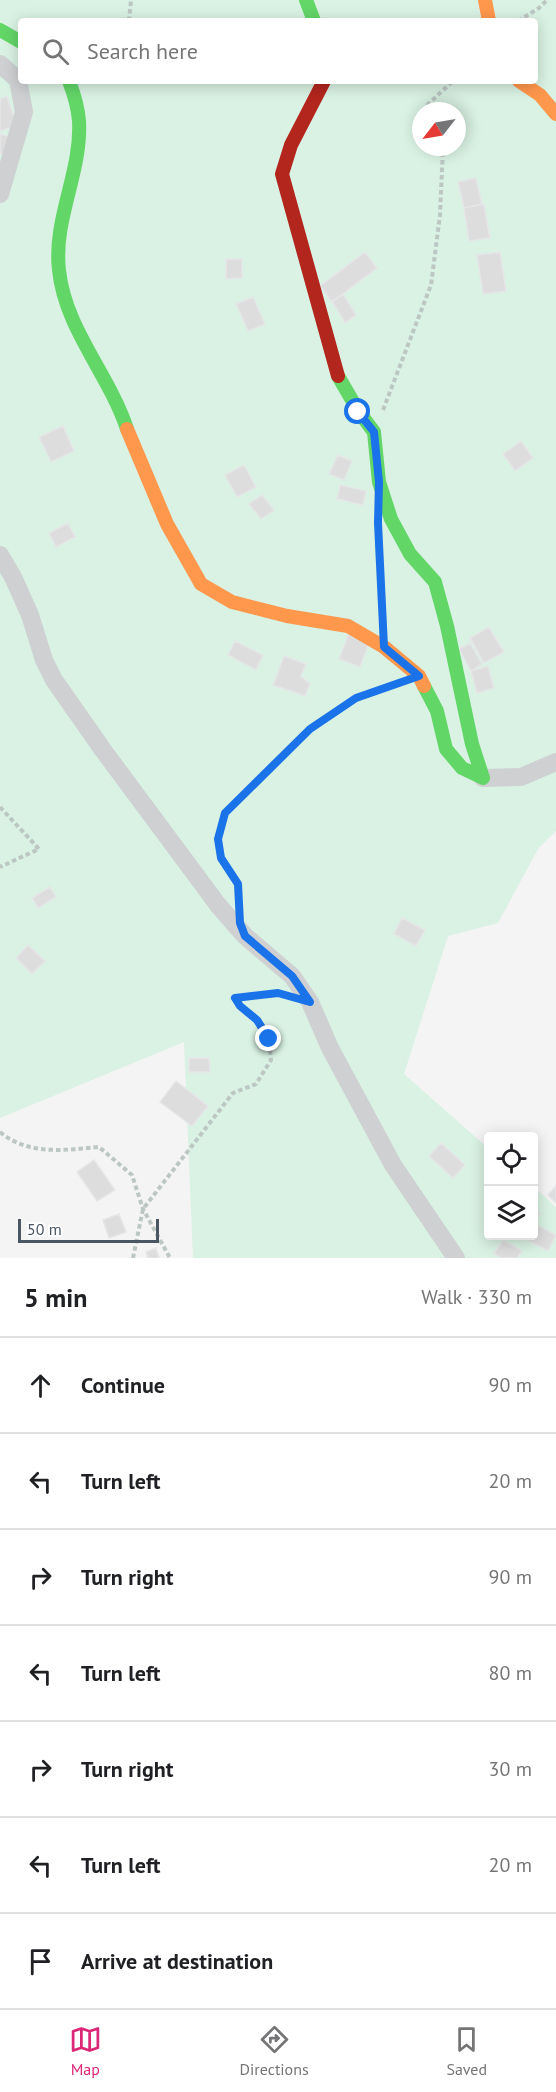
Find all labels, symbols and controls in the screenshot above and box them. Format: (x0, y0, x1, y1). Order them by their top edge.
search box (18, 18, 538, 84)
icon: search (39, 35, 72, 68)
text: Search here (87, 37, 198, 65)
north arrow (412, 102, 466, 156)
route start (344, 398, 370, 424)
route end (255, 1025, 281, 1051)
map controls (484, 1132, 538, 1240)
button: locate (484, 1132, 538, 1186)
button: layers (484, 1186, 538, 1240)
scale bar (18, 1216, 159, 1244)
text: 50 m (27, 1219, 62, 1239)
text: 5 min (24, 1281, 87, 1314)
text: Walk · 330 m (421, 1284, 532, 1310)
icon: ahead (24, 1369, 57, 1402)
text: Continue (81, 1371, 165, 1399)
text: 90 m (489, 1372, 532, 1398)
icon: left (24, 1465, 57, 1498)
text: Turn left (81, 1467, 161, 1495)
text: 20 m (489, 1468, 532, 1494)
icon: right (24, 1561, 57, 1594)
text: Turn right (81, 1563, 173, 1591)
text: 90 m (489, 1564, 532, 1590)
icon: left (24, 1657, 57, 1690)
text: Turn left (81, 1659, 161, 1687)
text: 80 m (489, 1660, 532, 1686)
icon: right (24, 1753, 57, 1786)
text: Turn right (81, 1755, 173, 1783)
text: 30 m (489, 1756, 532, 1782)
icon: left (24, 1849, 57, 1882)
text: Turn left (81, 1851, 161, 1879)
text: 20 m (489, 1852, 532, 1878)
icon: arrive (24, 1945, 57, 1978)
text: Arrive at destination (81, 1947, 273, 1975)
tab: Map (69, 2023, 102, 2079)
tab: Directions (240, 2023, 309, 2079)
tab: Saved (446, 2023, 487, 2079)

